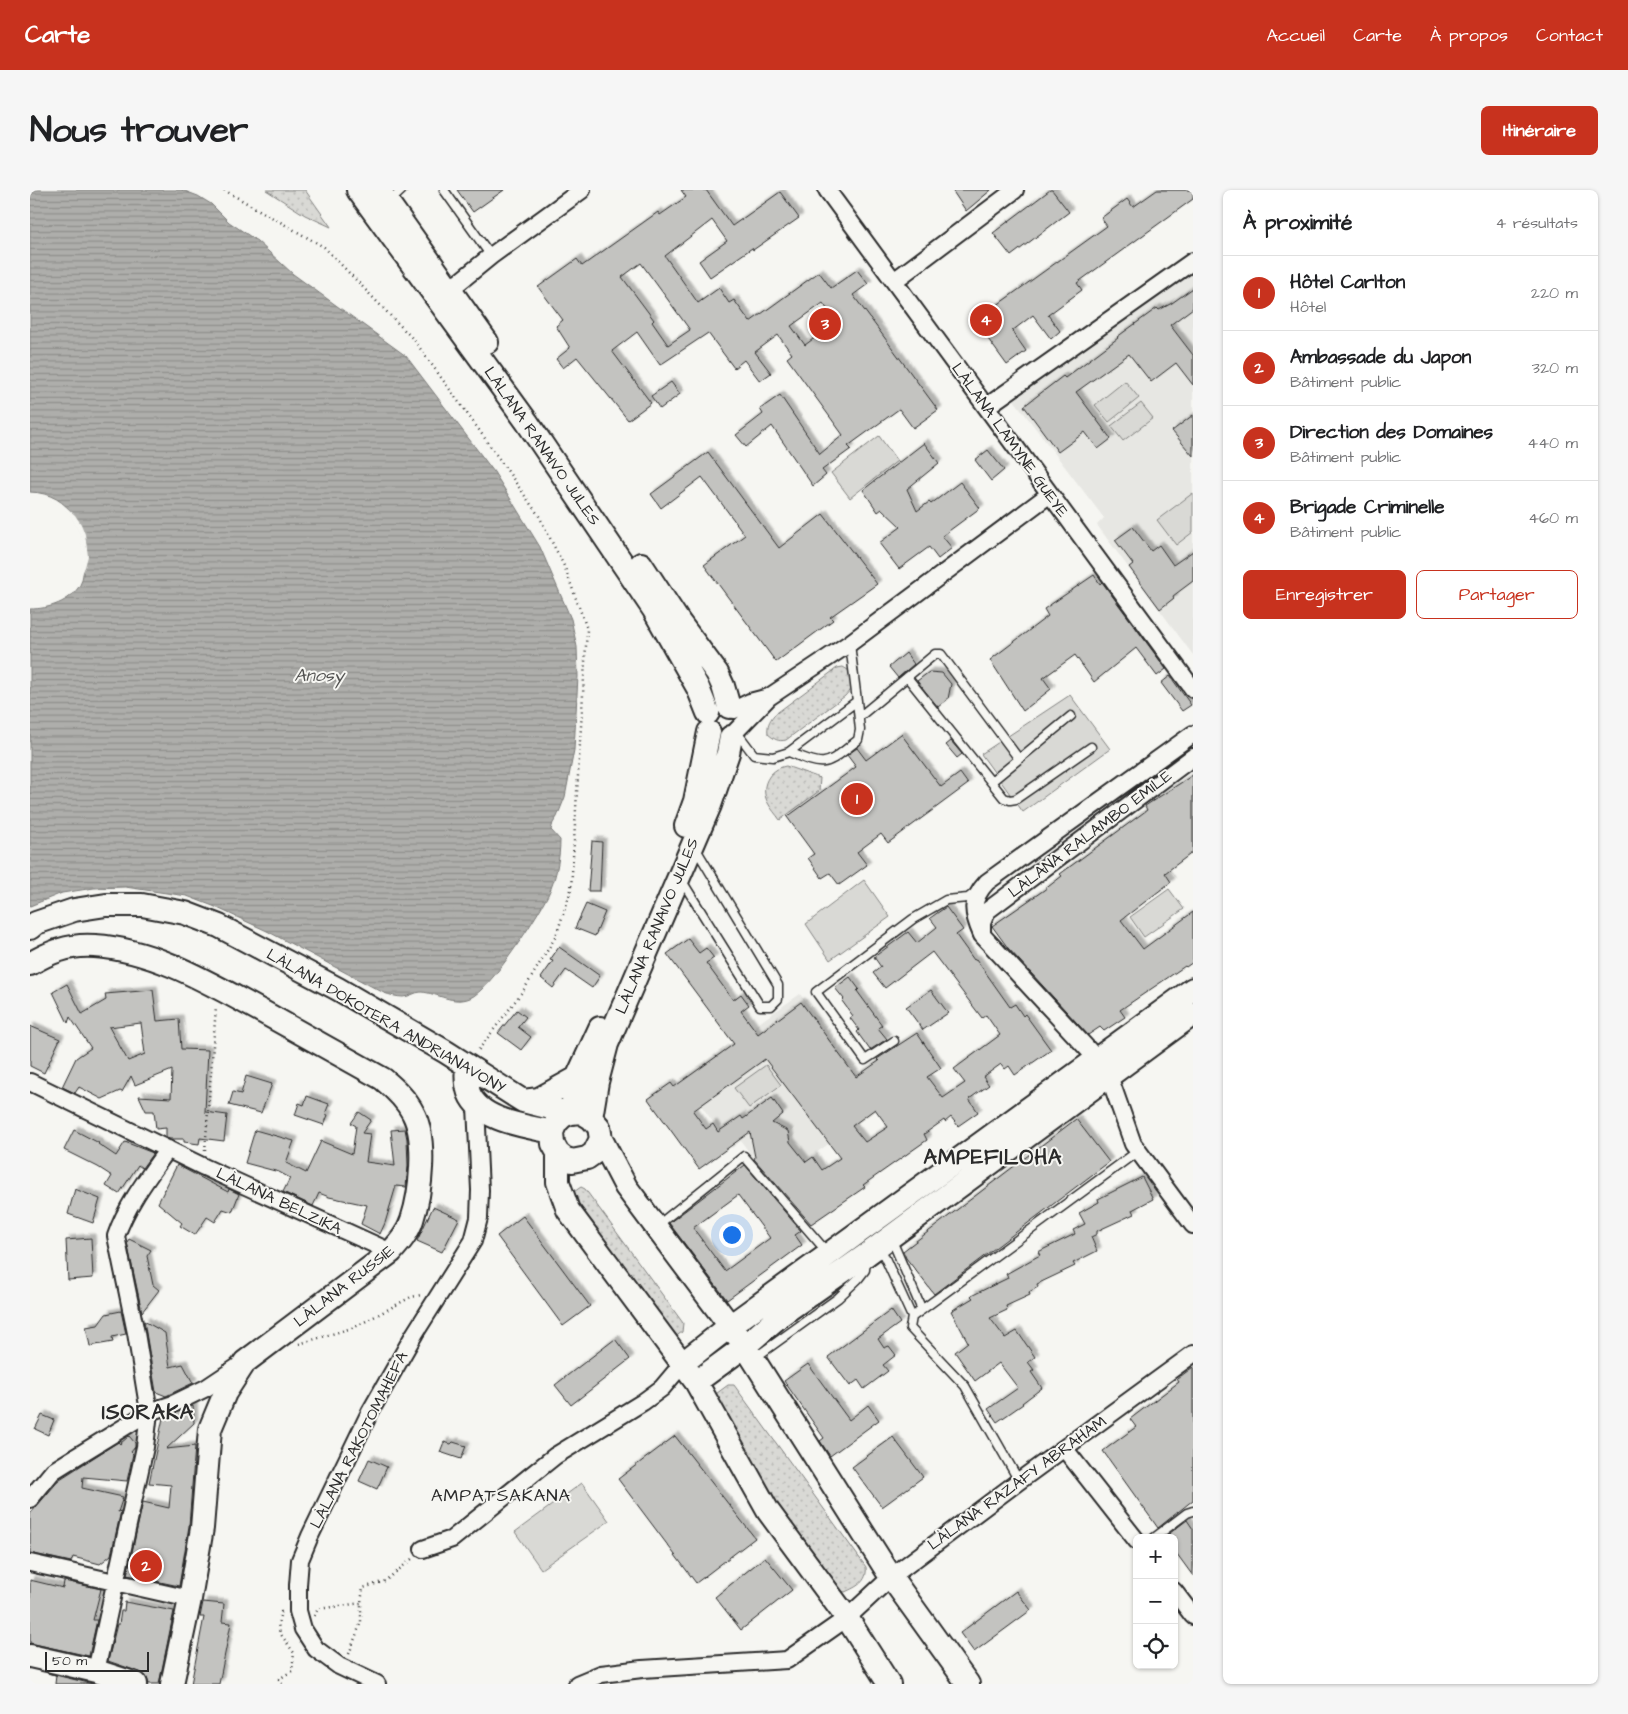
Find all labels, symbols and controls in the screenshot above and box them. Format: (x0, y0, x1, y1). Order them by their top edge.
text: Carte (25, 18, 90, 52)
text: Accueil (1266, 23, 1325, 48)
text: Carte (1353, 23, 1402, 48)
text: À propos (1430, 23, 1508, 48)
text: Contact (1536, 23, 1603, 48)
text: Nous trouver (30, 106, 248, 155)
button: Itinéraire (1481, 106, 1598, 155)
text: À proximité (1243, 208, 1352, 237)
text: 4 résultats (1495, 212, 1578, 234)
text: Hôtel Carlton (1290, 269, 1405, 296)
text: 1 (1258, 282, 1260, 304)
text: 220 m (1531, 282, 1578, 304)
text: Hôtel (1290, 296, 1326, 318)
pin: 4 (970, 301, 1002, 339)
pin: 3 (809, 305, 841, 343)
text: Ambassade du Japon (1290, 344, 1471, 371)
text: 2 (1254, 357, 1264, 379)
text: 320 m (1532, 357, 1578, 379)
street label: LÀLANA LAMYNE GUEYE (946, 358, 1074, 522)
street label: LÀLANA RANAIVO JULES (479, 362, 605, 530)
text: Bâtiment public (1290, 371, 1401, 393)
text: Direction des Domaines (1290, 419, 1493, 446)
text: 3 (1255, 432, 1263, 454)
text: 440 m (1527, 432, 1578, 454)
text: Bâtiment public (1290, 446, 1401, 468)
text: Brigade Criminelle (1290, 494, 1444, 521)
text: 4 (1254, 507, 1264, 529)
text: 460 m (1528, 507, 1578, 529)
text: Bâtiment public (1290, 521, 1401, 543)
button: Enregistrer (1243, 570, 1406, 619)
button: Partager (1416, 570, 1578, 619)
water label: Anosy (294, 663, 346, 689)
street label: LÀLANA RALAMBO EMILE (1004, 765, 1177, 903)
pin: 1 (841, 780, 873, 818)
street label: LÀLANA RANAIVO JULES (610, 835, 704, 1017)
street label: LÀLANA DOKOTERA ANDRIANAVONY (262, 943, 510, 1099)
district label: AMPEFILOHA (923, 1143, 1063, 1172)
street label: LÀLANA BELZIKA (213, 1162, 345, 1240)
your location (719, 1222, 745, 1248)
street label: LÀLANA RUSSIE (289, 1239, 399, 1332)
street label: LÀLANA RAKOTOMAHEFA (305, 1348, 413, 1532)
district label: ISORAKA (102, 1398, 194, 1427)
street label: LÀLANA RAZAFY ABRAHAM (923, 1411, 1111, 1555)
district label: AMPATSAKANA (431, 1483, 571, 1508)
map controls (1133, 1534, 1178, 1669)
button: + (1133, 1534, 1178, 1579)
pin: 2 (130, 1547, 162, 1585)
button: − (1133, 1579, 1178, 1624)
button: locate (1133, 1624, 1178, 1669)
scale bar (45, 1649, 149, 1672)
text: 50 m (52, 1651, 87, 1671)

